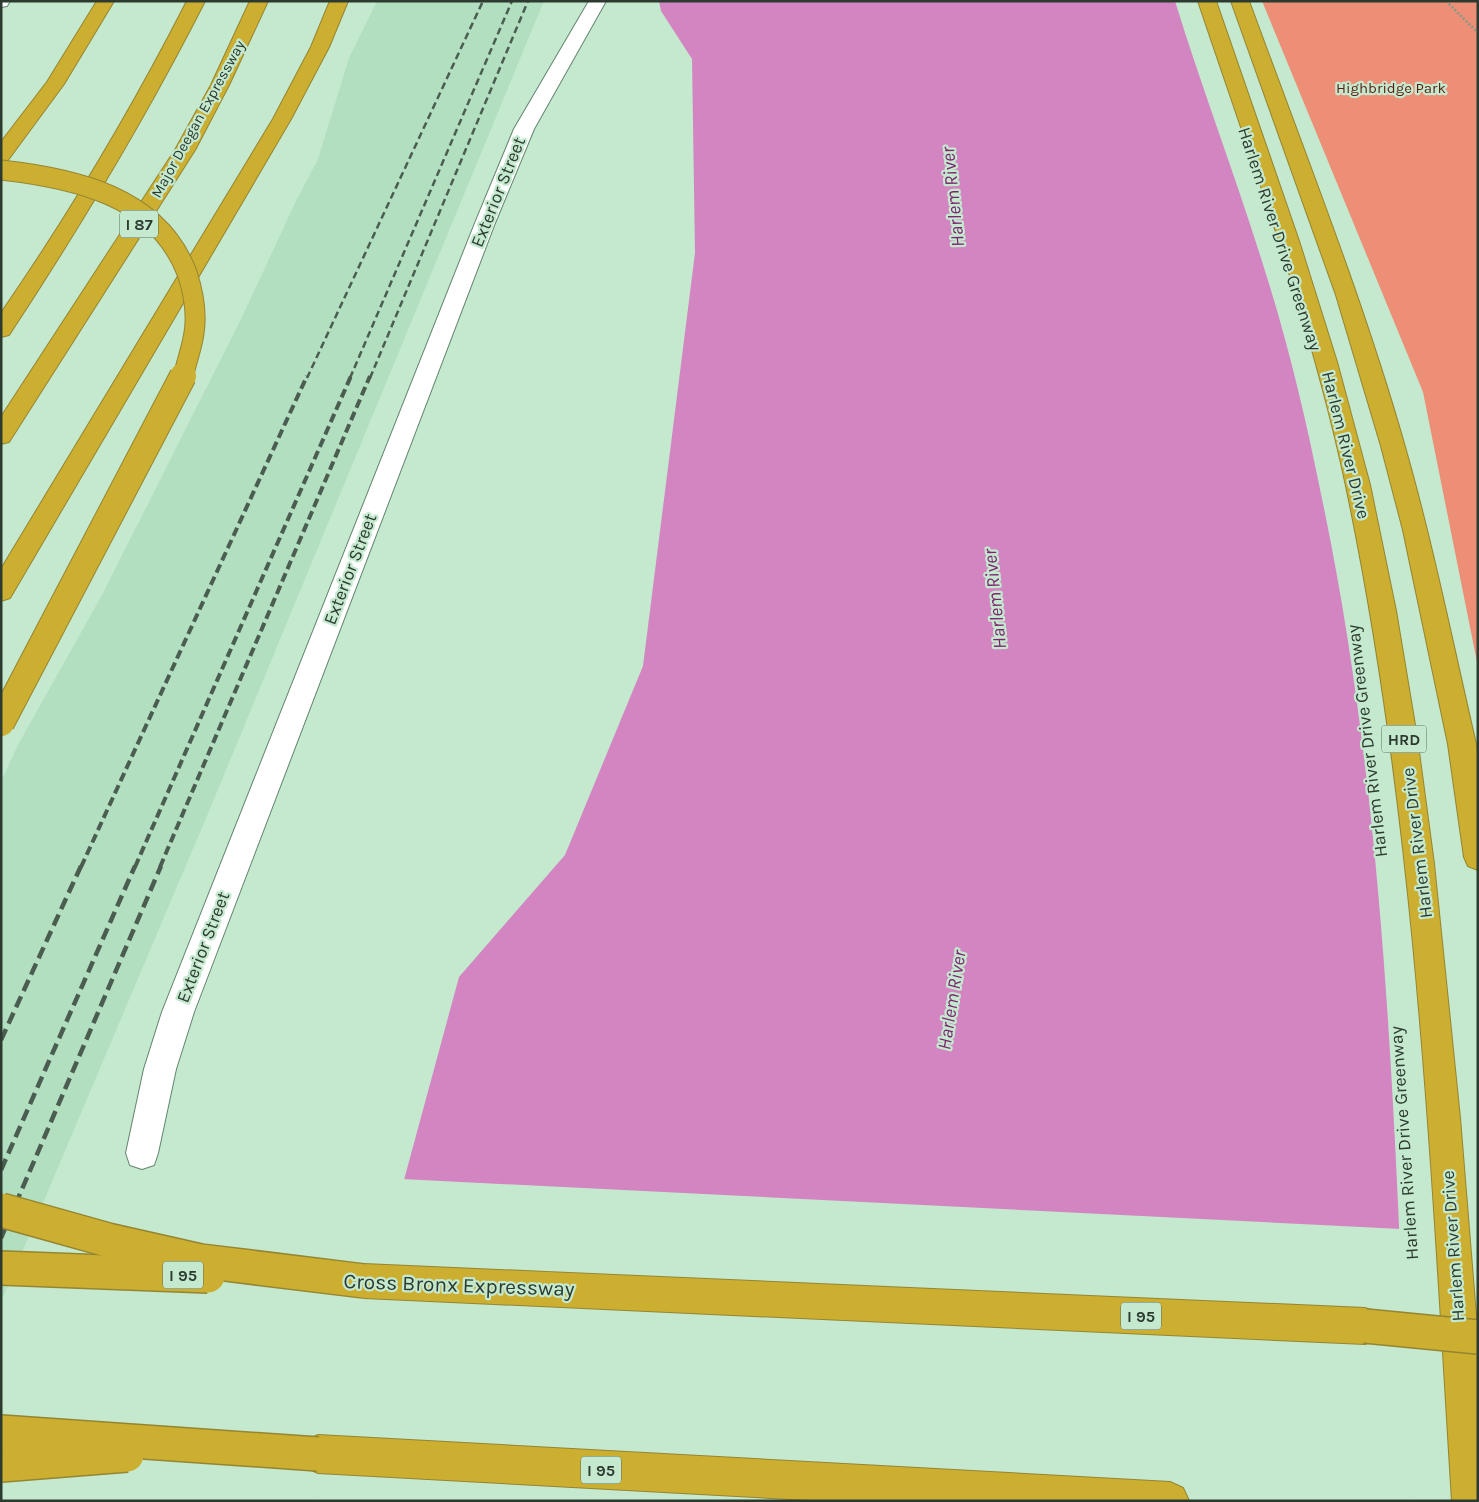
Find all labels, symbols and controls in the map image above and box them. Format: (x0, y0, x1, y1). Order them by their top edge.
street label: Major Deegan Expressway (147, 37, 249, 201)
park label: Highbridge Park (1336, 79, 1446, 97)
street label: Harlem River Drive Greenway (1233, 124, 1327, 354)
street label: Exterior Street (466, 133, 530, 250)
water label: Harlem River (937, 144, 969, 248)
road number: I 87 (120, 210, 158, 238)
street label: Harlem River Drive (1317, 369, 1375, 521)
street label: Exterior Street (319, 510, 381, 628)
water label: Harlem River (979, 546, 1011, 650)
street label: Harlem River Drive Greenway (1342, 623, 1392, 859)
road number: HRD (1382, 726, 1426, 752)
street label: Harlem River Drive (1397, 767, 1437, 919)
street label: Exterior Street (172, 888, 234, 1006)
water label: Harlem River (933, 947, 971, 1051)
street label: Harlem River Drive Greenway (1385, 1025, 1423, 1261)
street label: Harlem River Drive (1437, 1170, 1469, 1322)
road number: I 95 (163, 1262, 203, 1288)
street label: Cross Bronx Expressway (343, 1269, 575, 1301)
road number: I 95 (1121, 1302, 1161, 1330)
road number: I 95 (581, 1456, 621, 1484)

